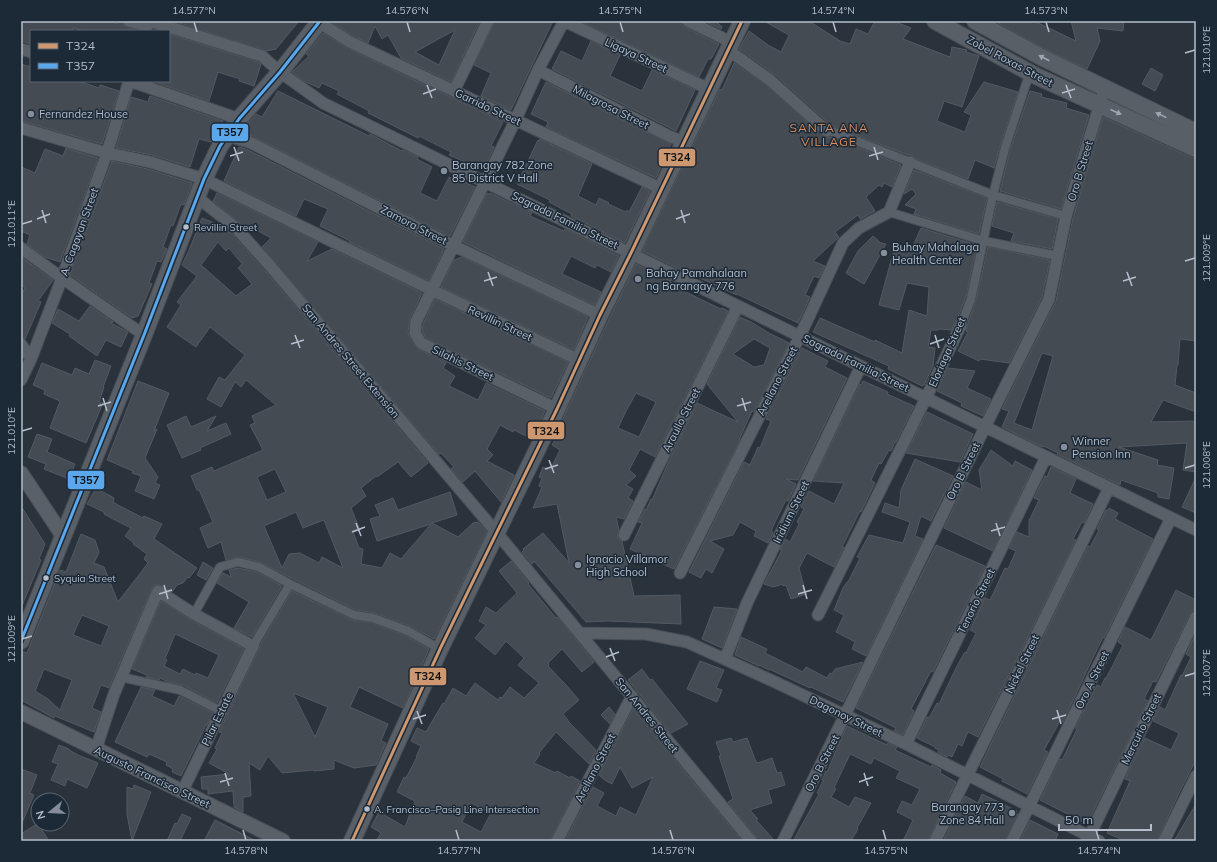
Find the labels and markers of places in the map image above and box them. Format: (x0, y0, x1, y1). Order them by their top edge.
place label: Fernandez House (39, 107, 128, 121)
marker: Fernandez House (26, 109, 36, 119)
place label: Barangay 782 Zone 85 District V Hall (452, 158, 553, 185)
marker: Barangay 782 Zone 85 District V Hall (439, 166, 449, 176)
place label: Revillin Street (194, 221, 258, 234)
marker: Revillin Street (181, 222, 191, 232)
place label: Buhay Mahalaga Health Center (892, 240, 979, 267)
marker: Buhay Mahalaga Health Center (879, 248, 889, 258)
place label: Bahay Pamahalaan ng Barangay 776 (646, 266, 747, 293)
marker: Bahay Pamahalaan ng Barangay 776 (633, 274, 643, 284)
place label: Winner Pension Inn (1072, 434, 1131, 461)
marker: Winner Pension Inn (1059, 442, 1069, 452)
place label: Ignacio Villamor High School (586, 552, 668, 579)
marker: Ignacio Villamor High School (573, 560, 583, 570)
place label: Syquia Street (54, 572, 116, 585)
marker: Syquia Street (41, 573, 51, 583)
place label: Barangay 773 Zone 84 Hall (931, 800, 1004, 827)
place label: A. Francisco–Pasig Line Intersection (374, 803, 539, 816)
marker: A. Francisco–Pasig Line Intersection (362, 804, 372, 814)
marker: Barangay 773 Zone 84 Hall (1007, 808, 1017, 818)

